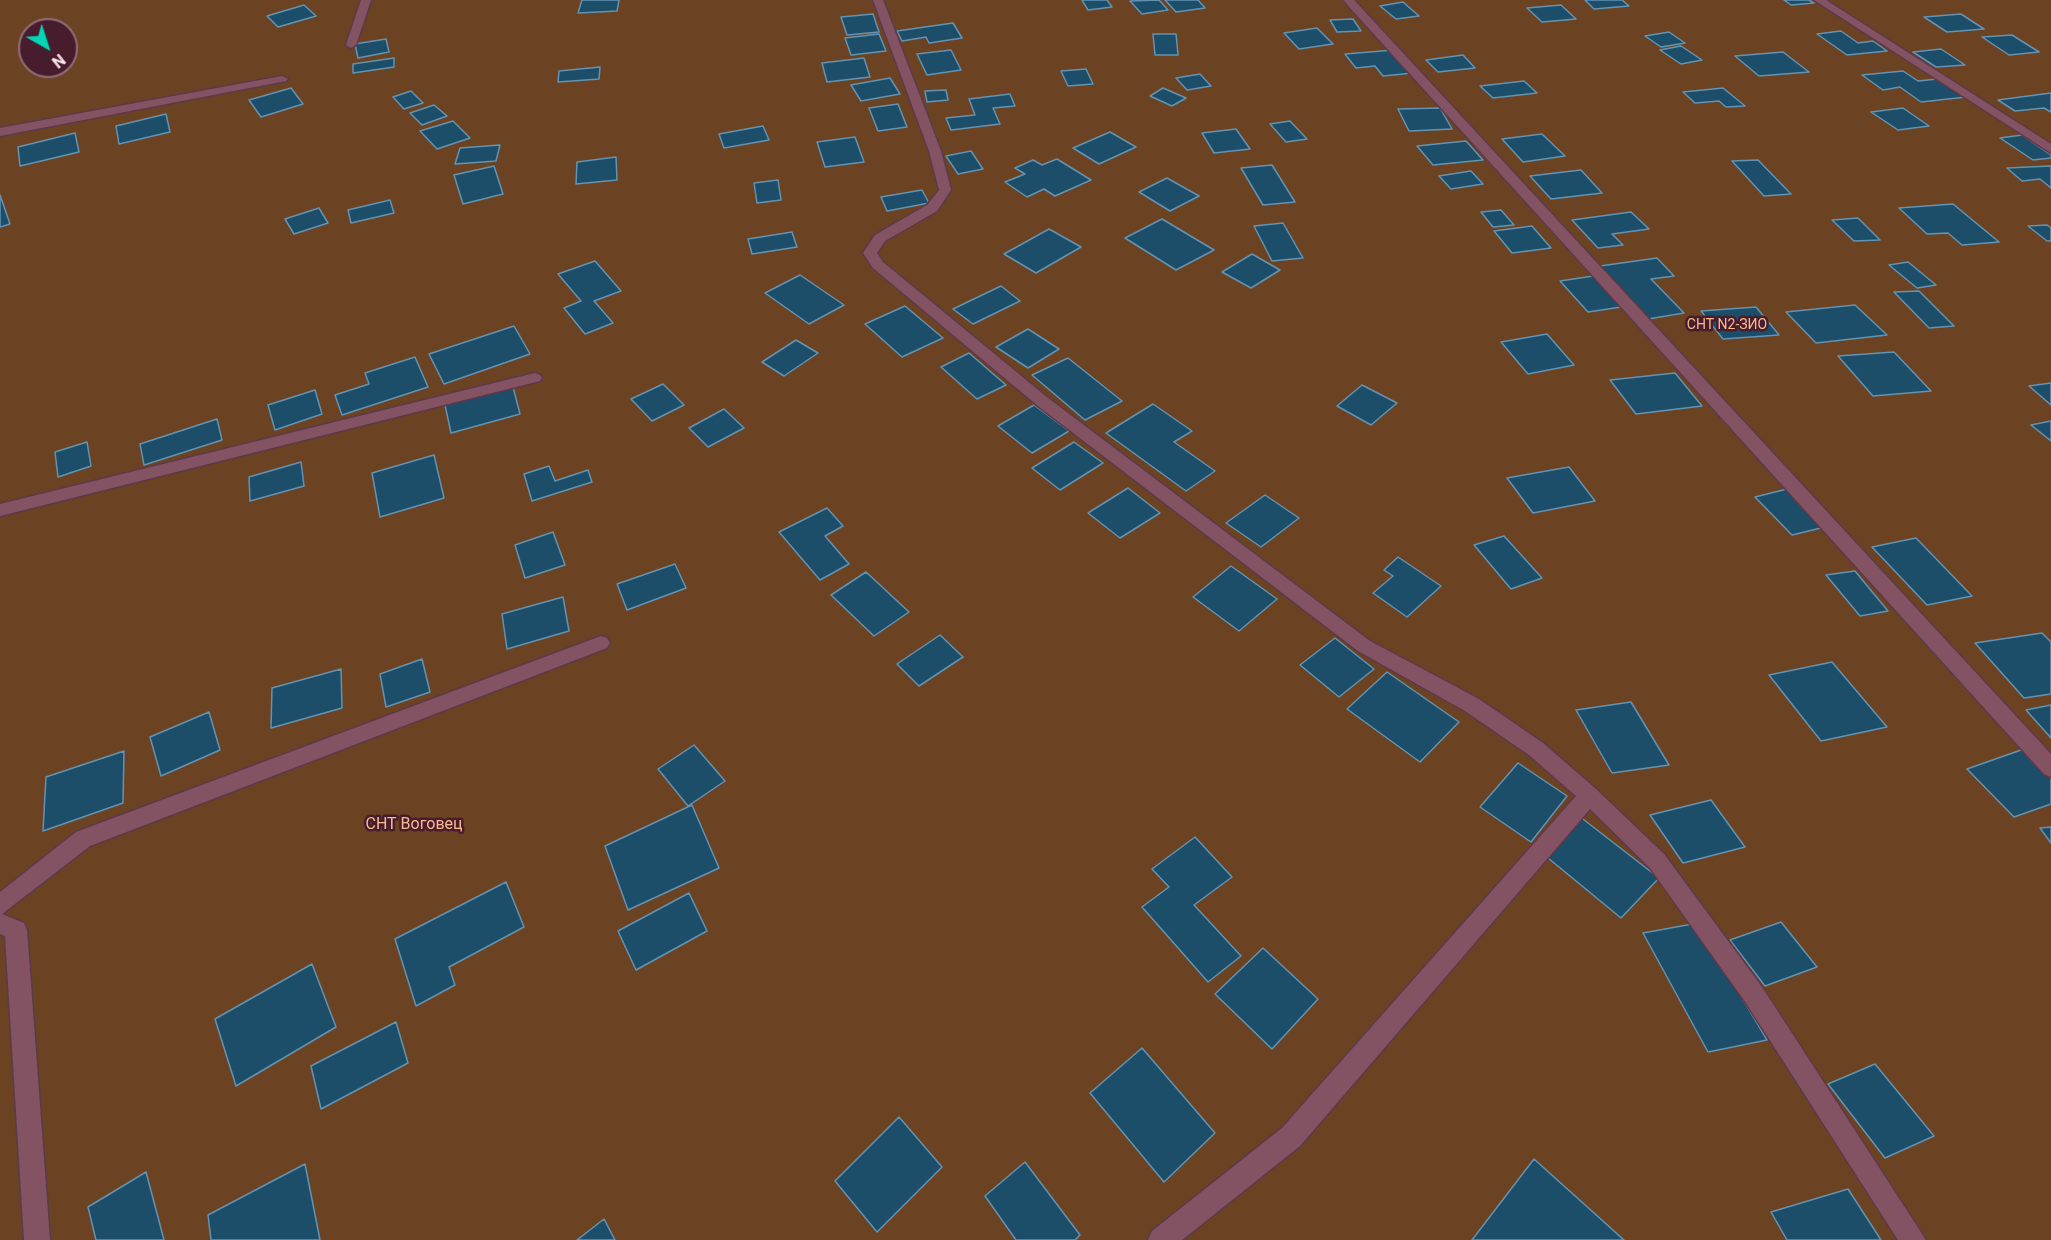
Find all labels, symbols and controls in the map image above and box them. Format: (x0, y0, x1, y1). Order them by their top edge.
north arrow (18, 18, 78, 78)
text: N (48, 50, 69, 72)
park label: СНТ N2-ЗИО (1687, 317, 1767, 333)
park label: СНТ Воговец (365, 815, 463, 835)

